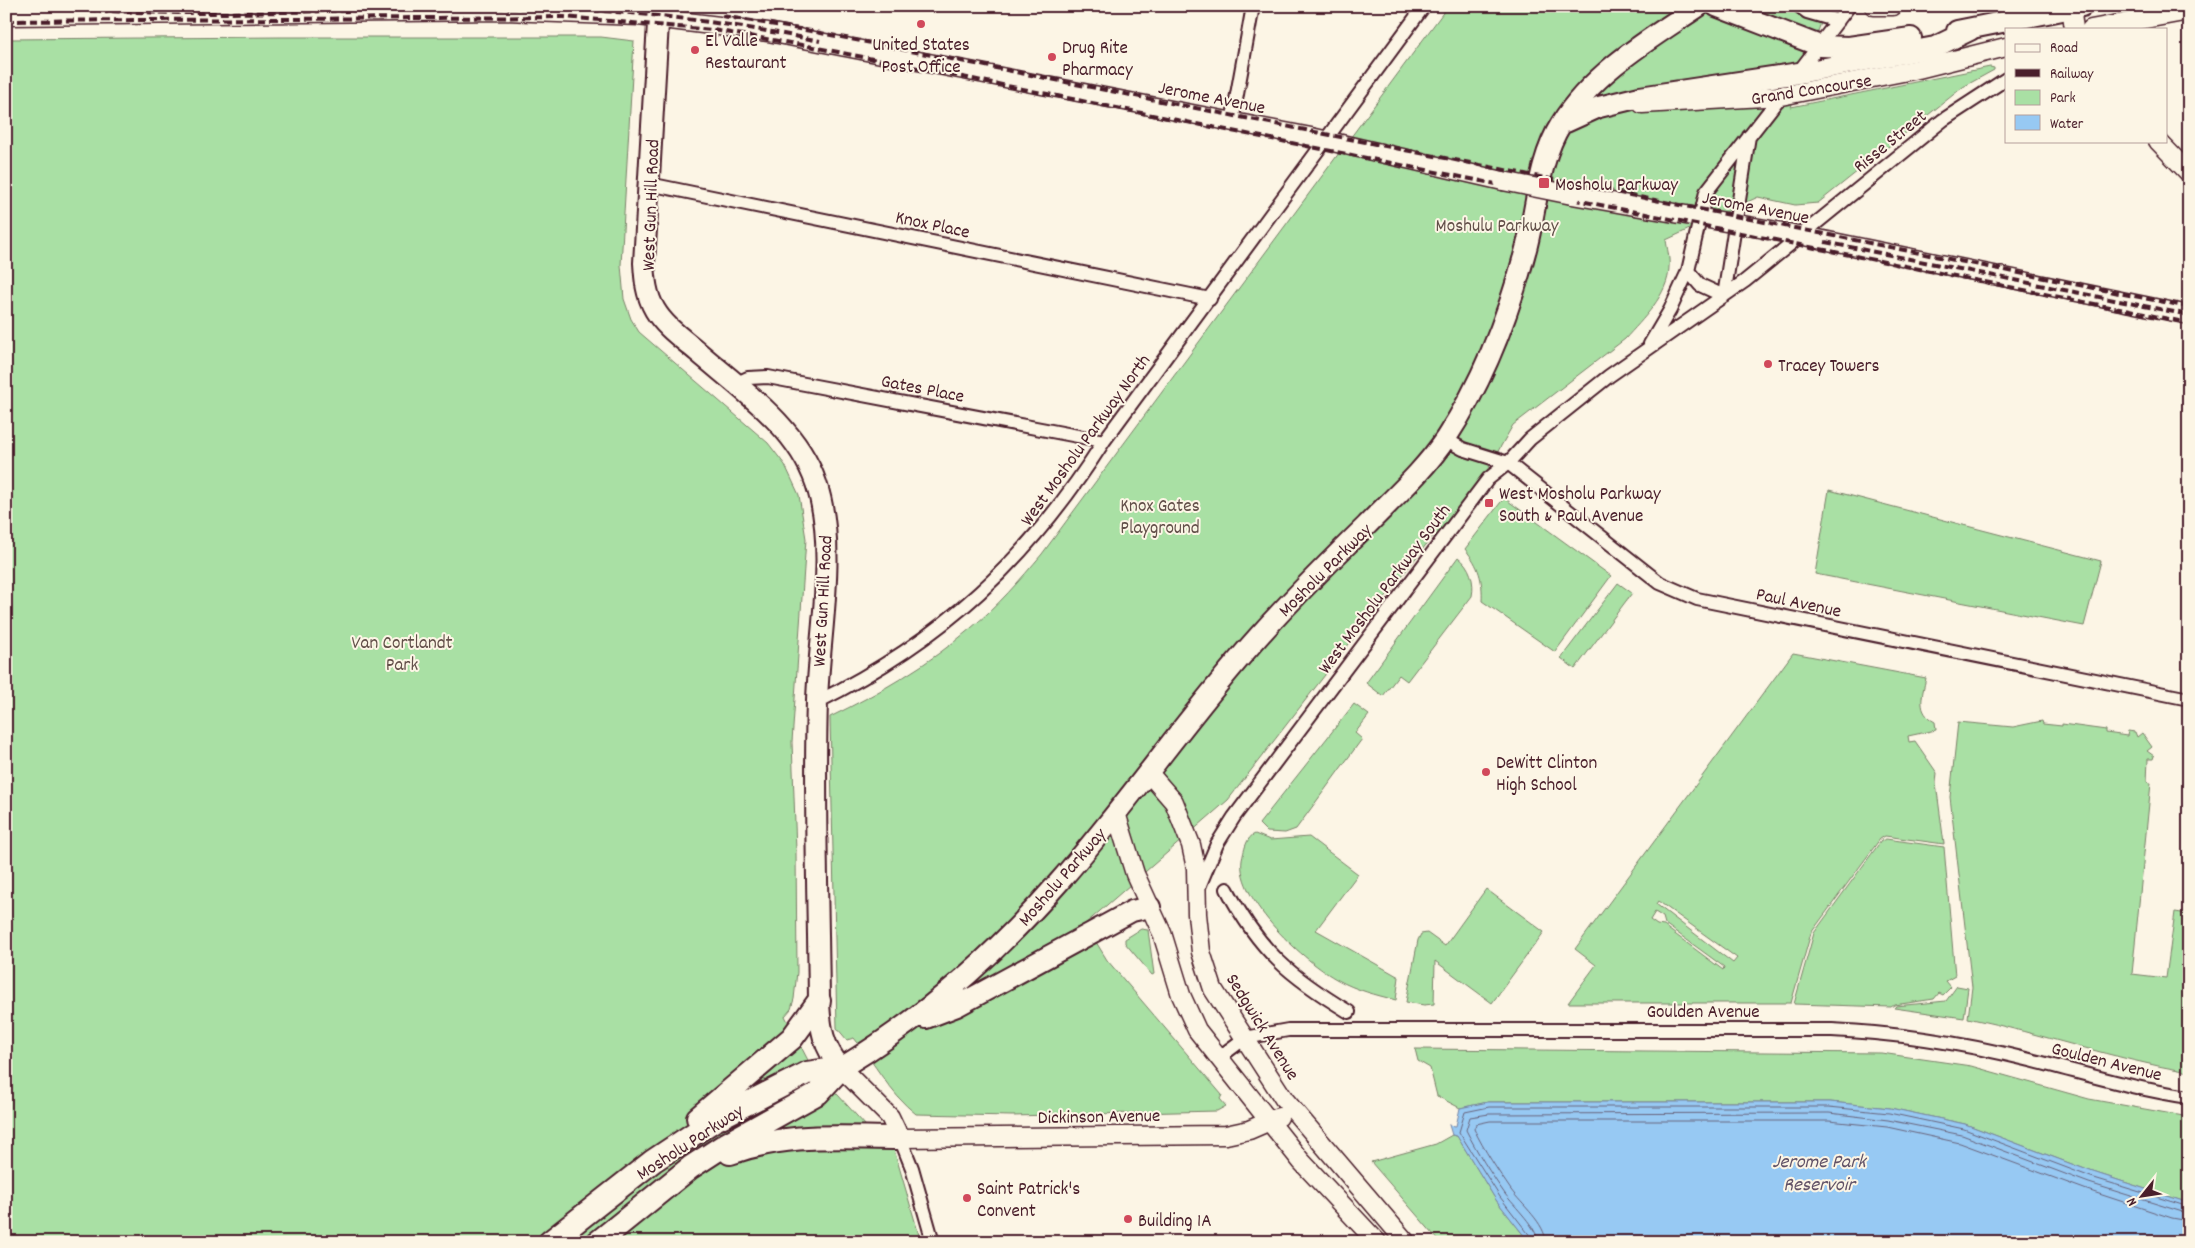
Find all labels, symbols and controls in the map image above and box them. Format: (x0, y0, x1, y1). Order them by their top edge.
marker: United States Post Office (915, 18, 927, 30)
legend (2005, 28, 2168, 142)
place label: El Valle Restaurant (705, 29, 786, 78)
place label: United States Post Office (872, 33, 970, 82)
place label: Drug Rite Pharmacy (1062, 36, 1133, 85)
text: Road (2050, 38, 2078, 60)
marker: El Valle Restaurant (689, 44, 701, 56)
marker: Drug Rite Pharmacy (1046, 51, 1058, 63)
text: Railway (2050, 64, 2094, 86)
street label: Grand Concourse (1749, 69, 1874, 114)
street label: Jerome Avenue (1155, 76, 1267, 123)
text: Park (2050, 88, 2076, 110)
street label: Risse Street (1849, 105, 1934, 181)
text: Water (2050, 114, 2084, 136)
street label: West Gun Hill Road (637, 139, 668, 271)
place label: Mosholu Parkway (1555, 173, 1678, 200)
marker: Mosholu Parkway (1537, 176, 1551, 190)
street label: Jerome Avenue (1699, 186, 1811, 233)
street label: Knox Place (893, 205, 972, 247)
park label: Moshulu Parkway (1436, 214, 1559, 241)
street label: West Mosholu Parkway North (1015, 350, 1158, 533)
place label: Tracey Towers (1778, 354, 1880, 381)
marker: Tracey Towers (1762, 358, 1774, 370)
street label: Gates Place (878, 369, 966, 412)
place label: West Mosholu Parkway South & Paul Avenue (1499, 482, 1661, 531)
park label: Knox Gates Playground (1120, 494, 1200, 543)
marker: West Mosholu Parkway South & Paul Avenue (1483, 497, 1495, 509)
street label: West Mosholu Parkway South (1313, 499, 1459, 681)
street label: Mosholu Parkway (1273, 518, 1380, 625)
street label: West Gun Hill Road (808, 535, 841, 668)
street label: Paul Avenue (1753, 582, 1843, 627)
park label: Van Cortlandt Park (351, 631, 453, 680)
place label: DeWitt Clinton High School (1496, 751, 1597, 800)
marker: DeWitt Clinton High School (1480, 766, 1492, 778)
street label: Mosholu Parkway (1013, 823, 1114, 934)
street label: Sedgwick Avenue (1217, 969, 1305, 1087)
street label: Goulden Avenue (1646, 1000, 1760, 1027)
street label: Goulden Avenue (2048, 1037, 2164, 1090)
street label: Mosholu Parkway (632, 1099, 750, 1189)
street label: Dickinson Avenue (1038, 1104, 1161, 1133)
water label: Jerome Park Reservoir (1772, 1149, 1868, 1200)
north arrow (2118, 1170, 2168, 1220)
place label: Saint Patrick's Convent (977, 1177, 1080, 1226)
marker: Saint Patrick's Convent (961, 1192, 973, 1204)
text: N (2122, 1193, 2143, 1209)
place label: Building 1A (1138, 1209, 1212, 1236)
marker: Building 1A (1122, 1213, 1134, 1225)

